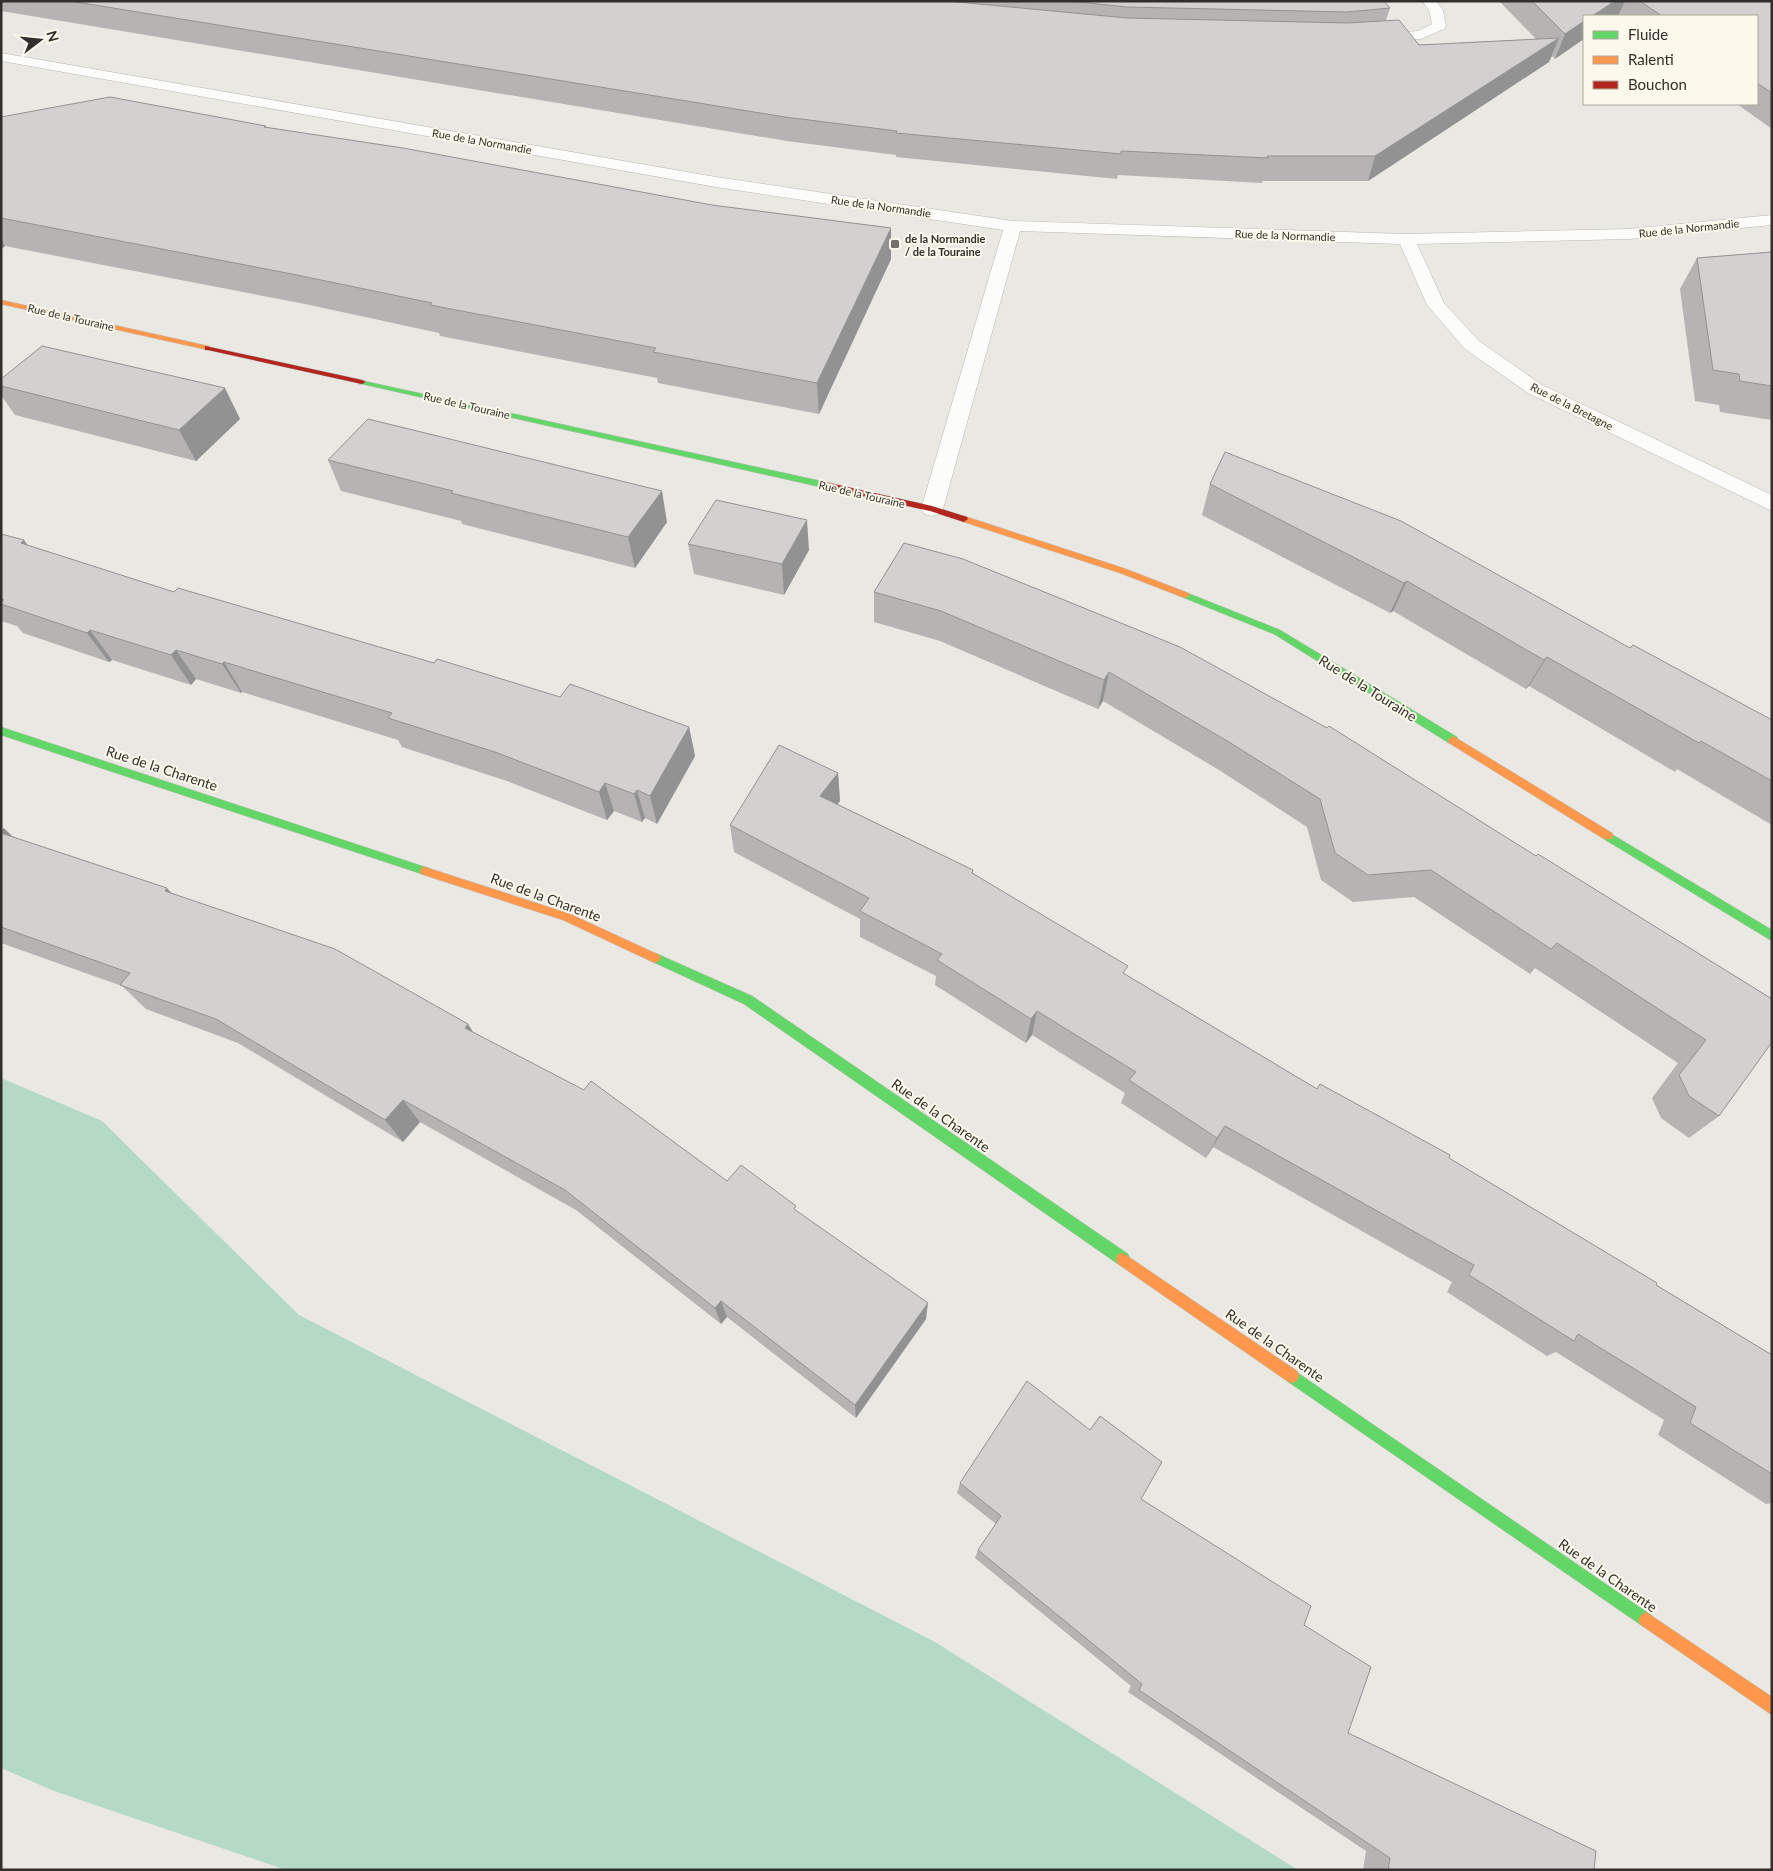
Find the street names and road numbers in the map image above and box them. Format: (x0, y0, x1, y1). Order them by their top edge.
street label: Rue de la Normandie (431, 126, 533, 156)
street label: Rue de la Normandie (830, 193, 932, 219)
street label: Rue de la Normandie (1638, 216, 1740, 240)
street label: Rue de la Normandie (1234, 227, 1336, 243)
street label: Rue de la Touraine (27, 301, 116, 333)
street label: Rue de la Bretagne (1529, 380, 1616, 432)
street label: Rue de la Touraine (423, 389, 512, 421)
street label: Rue de la Touraine (818, 478, 907, 510)
street label: Rue de la Touraine (1316, 651, 1420, 725)
street label: Rue de la Charente (104, 742, 220, 794)
street label: Rue de la Charente (488, 869, 604, 925)
street label: Rue de la Charente (888, 1075, 994, 1155)
street label: Rue de la Charente (1222, 1305, 1328, 1385)
street label: Rue de la Charente (1555, 1535, 1661, 1615)

